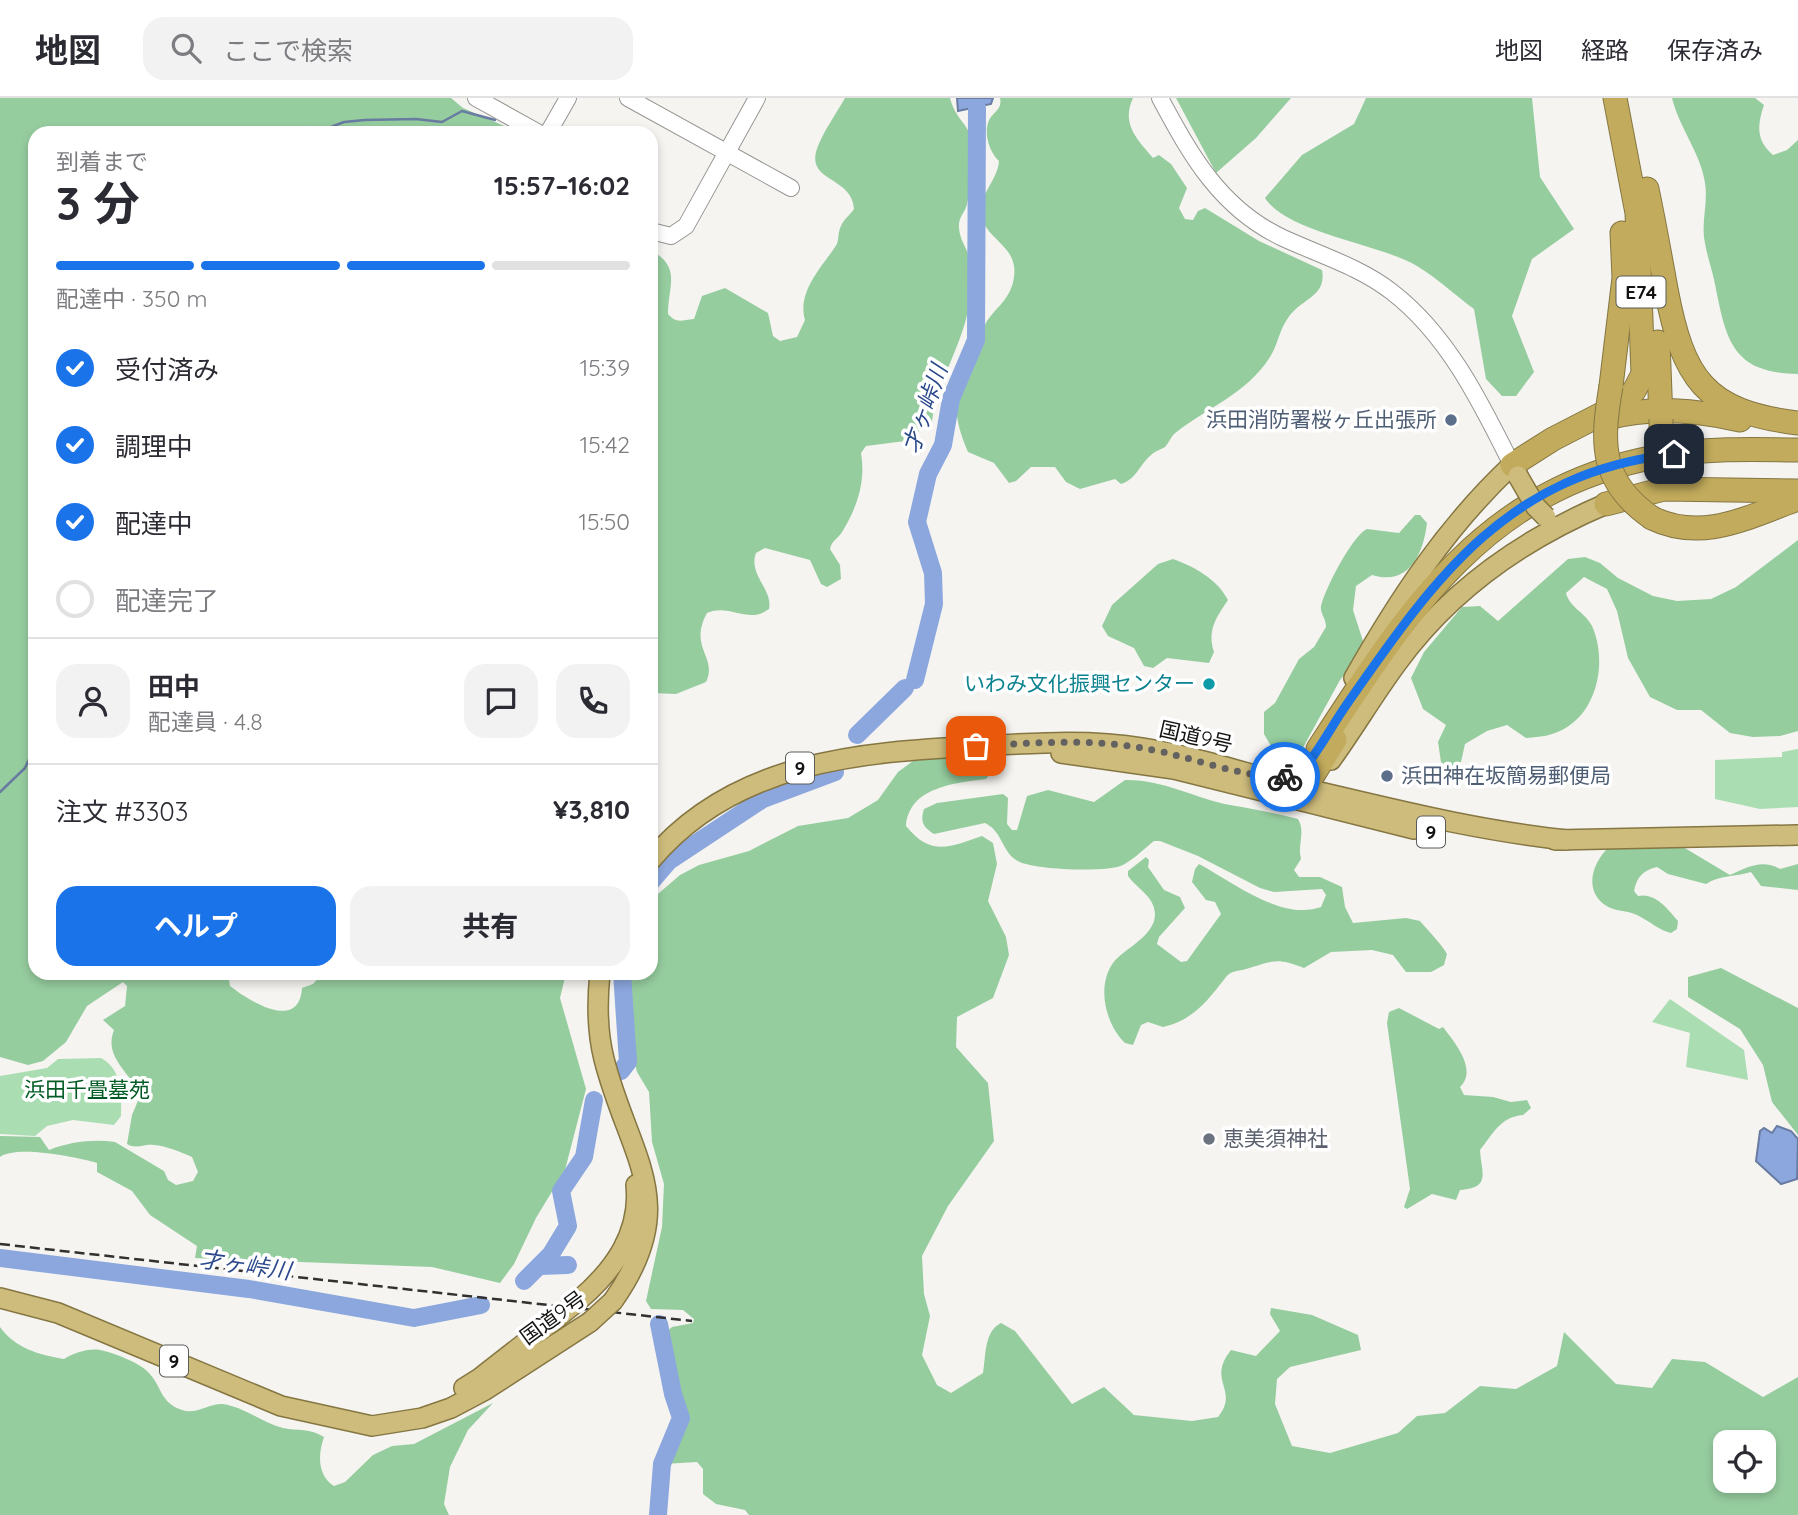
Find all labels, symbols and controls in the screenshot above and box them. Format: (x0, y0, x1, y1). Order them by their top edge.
search box (143, 17, 633, 80)
text: 地図 (35, 29, 101, 70)
icon: search (167, 29, 205, 67)
text: ここで検索 (223, 34, 353, 67)
text: 地図 (1495, 35, 1543, 65)
text: 経路 (1581, 35, 1629, 65)
text: 保存済み (1667, 35, 1763, 65)
text: 到着まで (56, 147, 148, 176)
text: 15:57–16:02 (494, 169, 630, 202)
text: 3 分 (56, 174, 140, 232)
road number: E74 (1616, 276, 1666, 308)
text: 配達中 · 350 m (56, 284, 208, 313)
icon: check (56, 349, 94, 387)
text: 受付済み (115, 353, 219, 386)
text: 15:39 (580, 353, 630, 382)
water label: 才ヶ峠川 (896, 358, 954, 457)
place label: 浜田消防署桜ヶ丘出張所 (1206, 406, 1437, 432)
marker: 浜田消防署桜ヶ丘出張所 (1443, 412, 1459, 428)
pin (1644, 424, 1704, 484)
icon: check (56, 426, 94, 464)
text: 調理中 (115, 430, 193, 463)
text: 15:42 (580, 430, 630, 459)
icon: home (1655, 435, 1693, 473)
icon: check (56, 503, 94, 541)
text: 配達中 (115, 507, 193, 540)
text: 15:50 (578, 507, 630, 536)
text: 配達完了 (115, 584, 219, 617)
button: person (56, 664, 130, 738)
button: chat (464, 664, 538, 738)
button: phone (556, 664, 630, 738)
text: 田中 (148, 670, 200, 703)
place label: いわみ文化振興センター (964, 670, 1195, 696)
marker: いわみ文化振興センター (1201, 676, 1217, 692)
text: 配達員 · 4.8 (148, 707, 263, 736)
street label: 国道9号 (1157, 715, 1236, 757)
pin (946, 716, 1006, 776)
icon: bag (957, 727, 995, 765)
courier (1250, 742, 1320, 812)
road number: 9 (786, 752, 814, 783)
icon: bike (1266, 758, 1304, 796)
place label: 浜田神在坂簡易郵便局 (1401, 762, 1611, 788)
marker: 浜田神在坂簡易郵便局 (1379, 768, 1395, 784)
text: ¥3,810 (553, 793, 630, 826)
text: 注文 #3303 (56, 795, 188, 828)
road number: 9 (1417, 817, 1445, 848)
button: ヘルプ (56, 886, 336, 966)
button: 共有 (350, 886, 630, 966)
park label: 浜田千畳墓苑 (24, 1076, 150, 1102)
place label: 恵美須神社 (1223, 1125, 1328, 1151)
marker: 恵美須神社 (1201, 1131, 1217, 1147)
water label: 才ヶ峠川 (197, 1244, 296, 1286)
street label: 国道9号 (515, 1285, 590, 1350)
road number: 9 (160, 1345, 188, 1376)
map controls (1713, 1430, 1776, 1493)
button: locate (1713, 1430, 1776, 1493)

